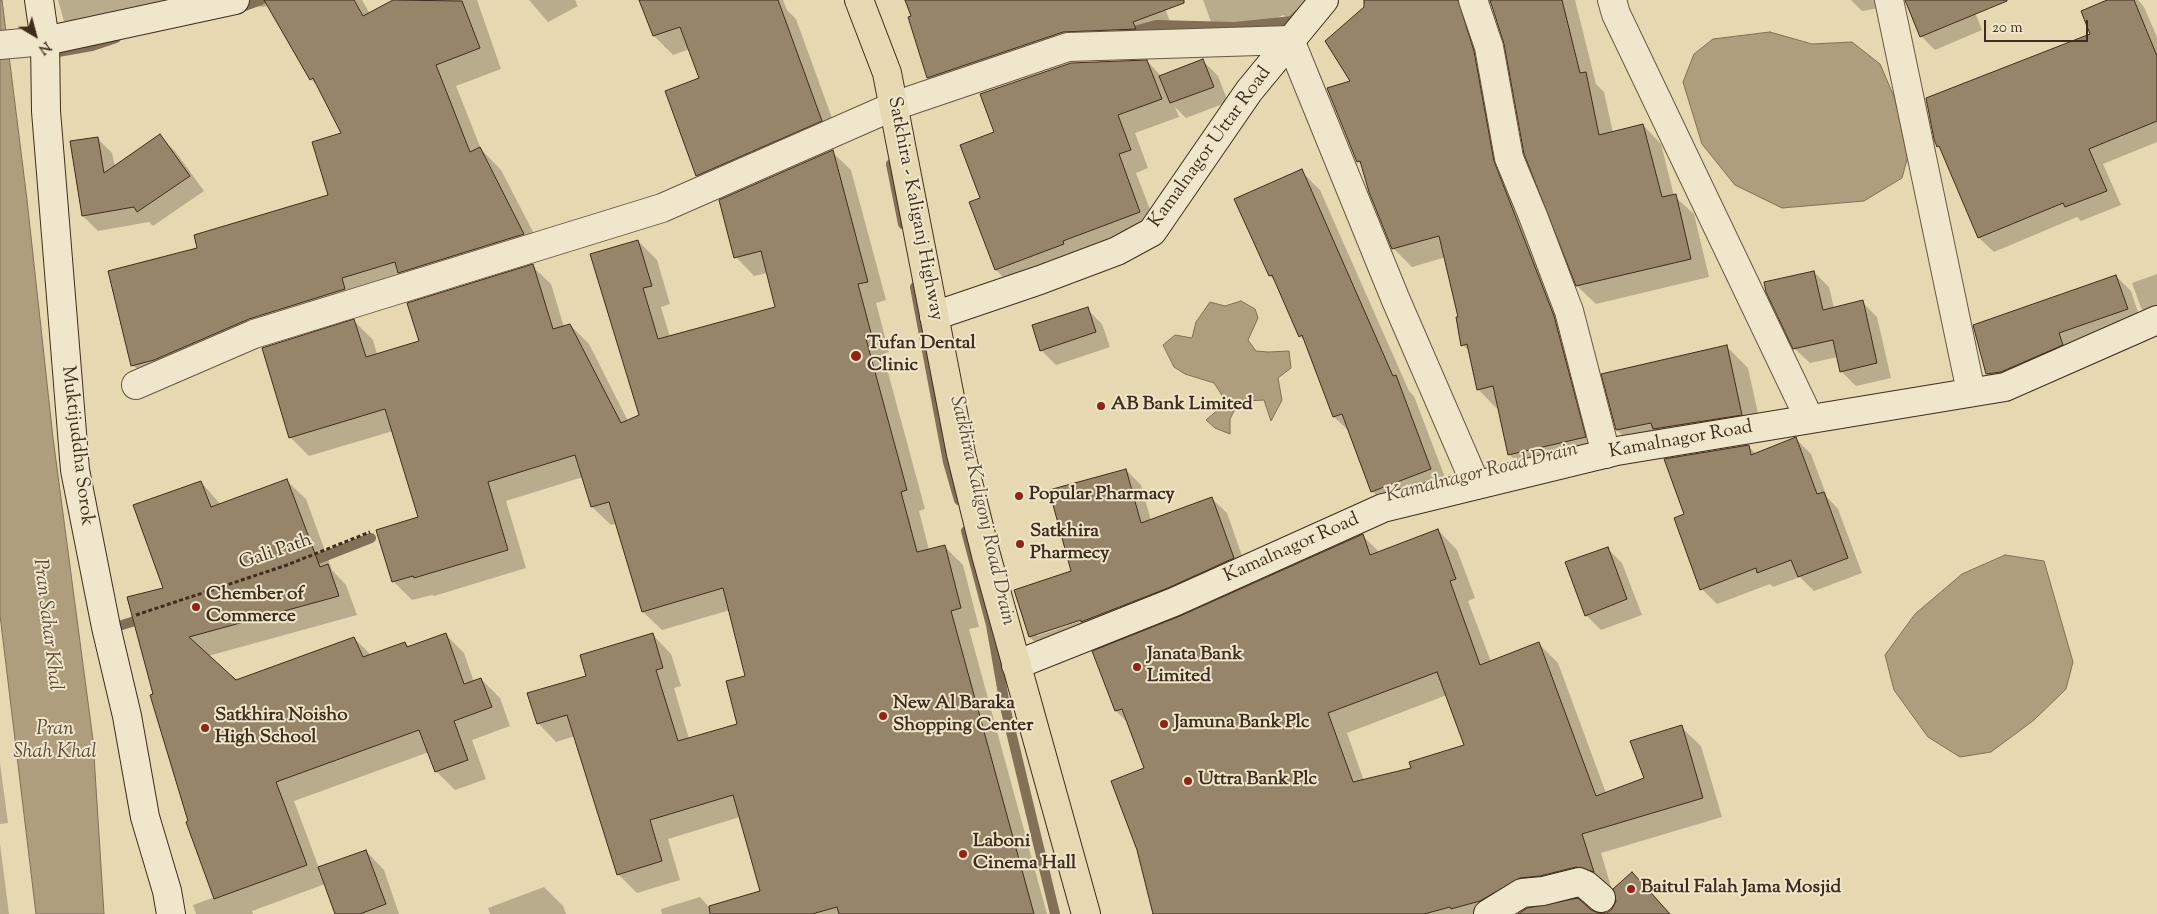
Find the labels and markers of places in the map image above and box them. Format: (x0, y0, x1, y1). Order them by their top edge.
place label: Tufan Dental Clinic (867, 334, 976, 378)
marker: Tufan Dental Clinic (849, 349, 863, 363)
place label: AB Bank Limited (1111, 395, 1253, 417)
marker: AB Bank Limited (1095, 400, 1107, 412)
place label: Popular Pharmacy (1029, 485, 1175, 507)
marker: Popular Pharmacy (1013, 490, 1025, 502)
place label: Satkhira Pharmecy (1030, 522, 1109, 566)
marker: Satkhira Pharmecy (1014, 538, 1026, 550)
place label: Chember of Commerce (206, 585, 304, 629)
marker: Chember of Commerce (190, 601, 202, 613)
place label: Janata Bank Limited (1147, 645, 1243, 689)
marker: Janata Bank Limited (1131, 661, 1143, 673)
place label: New Al Baraka Shopping Center (893, 694, 1033, 738)
place label: Satkhira Noisho High School (215, 706, 348, 750)
marker: New Al Baraka Shopping Center (877, 710, 889, 722)
place label: Jamuna Bank Plc (1174, 713, 1310, 735)
marker: Jamuna Bank Plc (1158, 718, 1170, 730)
marker: Satkhira Noisho High School (199, 722, 211, 734)
place label: Uttra Bank Plc (1198, 770, 1317, 792)
marker: Uttra Bank Plc (1182, 775, 1194, 787)
place label: Laboni Cinema Hall (973, 832, 1076, 876)
marker: Laboni Cinema Hall (957, 848, 969, 860)
place label: Baitul Falah Jama Mosjid (1641, 878, 1841, 900)
marker: Baitul Falah Jama Mosjid (1625, 883, 1637, 895)

